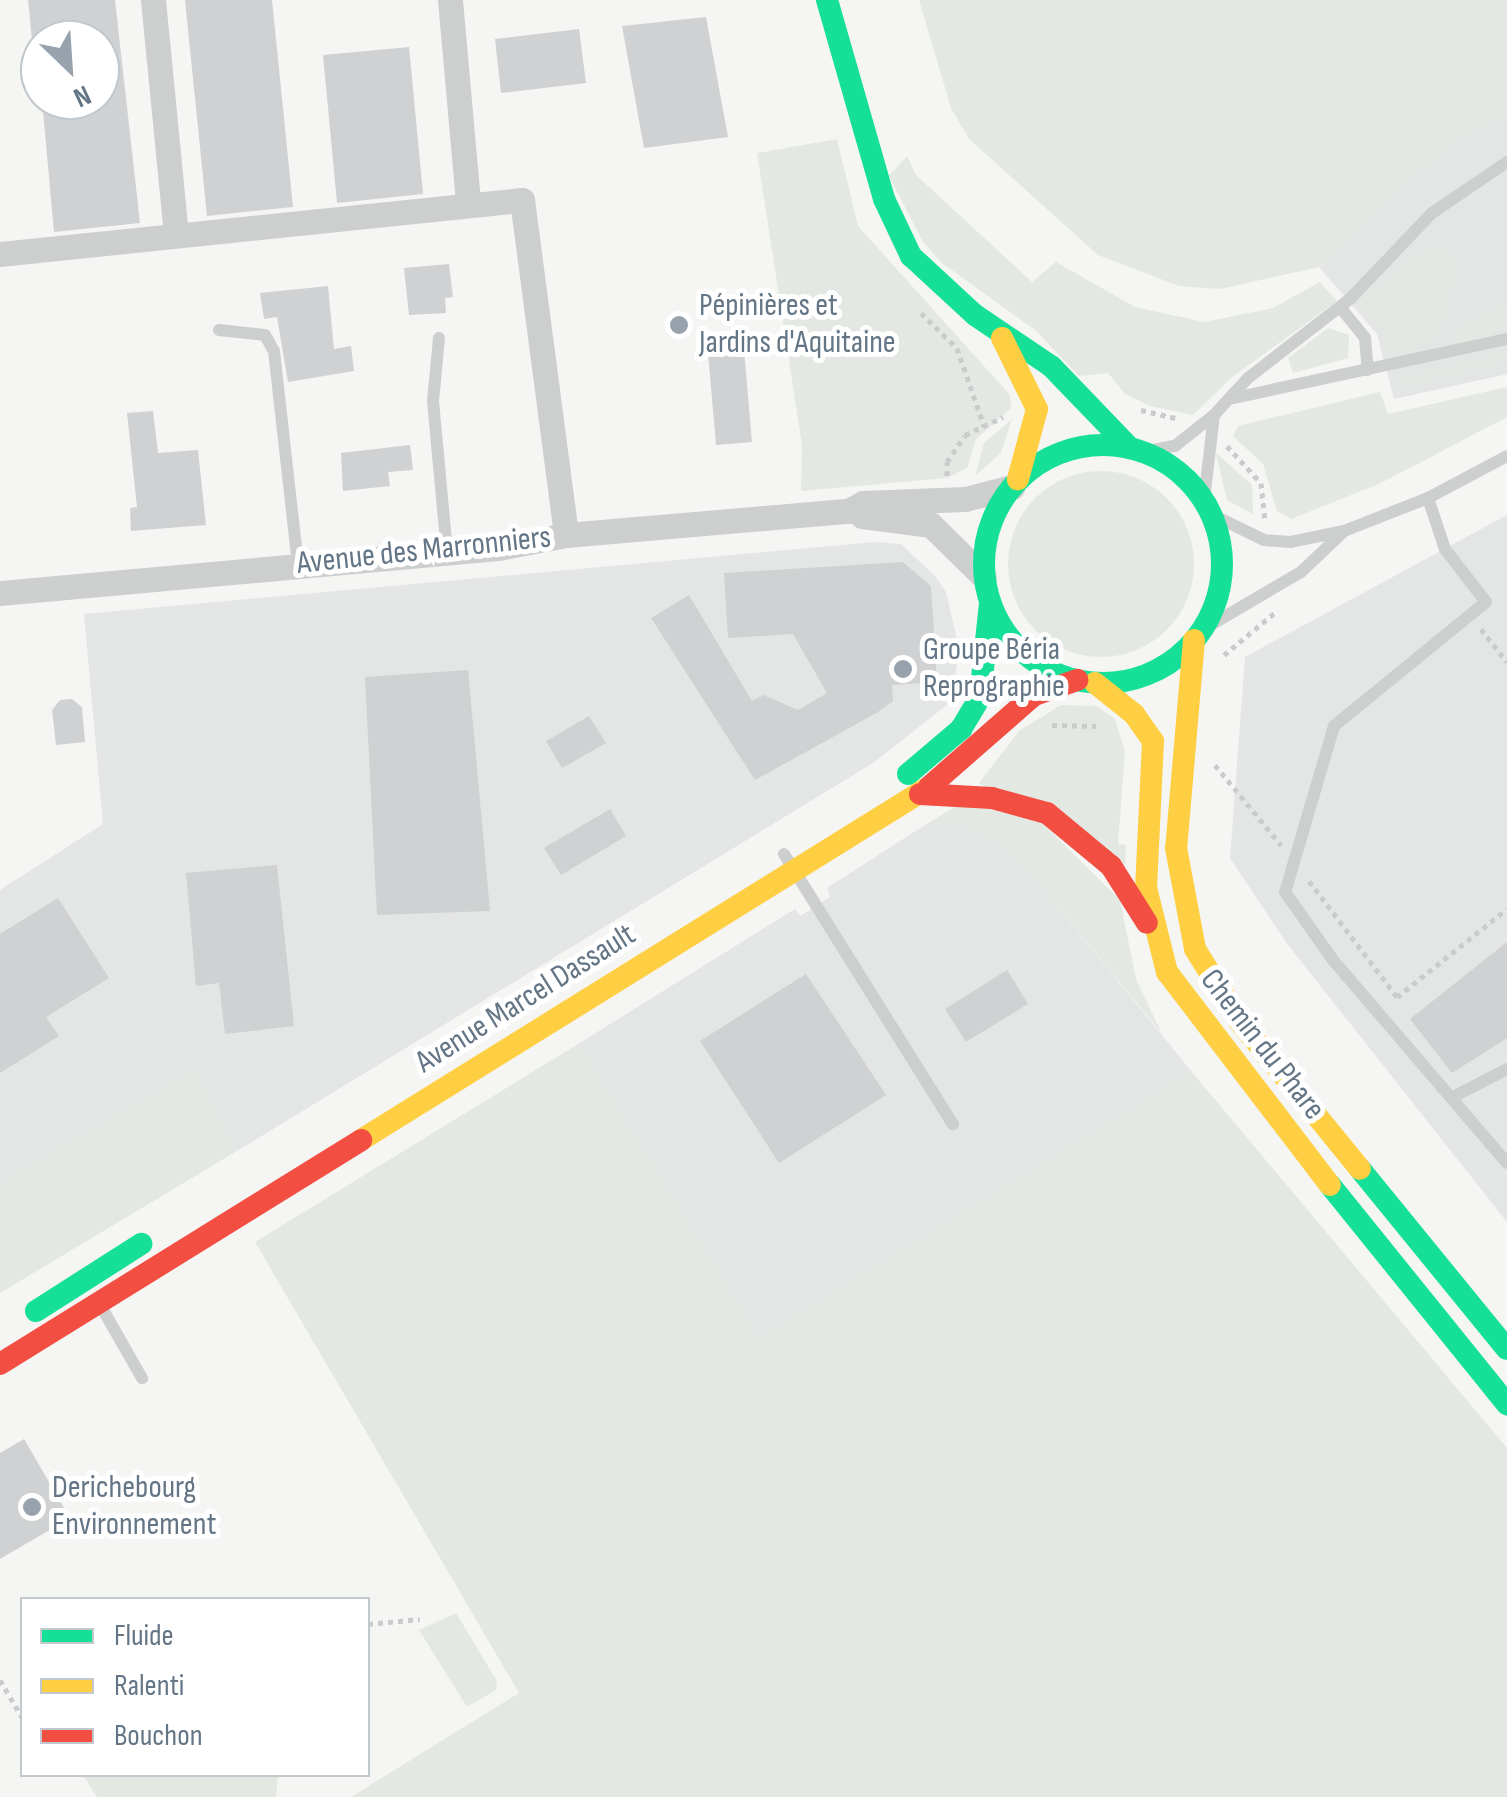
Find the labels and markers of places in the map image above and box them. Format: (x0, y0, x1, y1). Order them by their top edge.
place label: Pépinières et Jardins d'Aquitaine (699, 288, 896, 363)
marker: Pépinières et Jardins d'Aquitaine (668, 314, 690, 336)
place label: Groupe Béria Reprographie (923, 632, 1065, 707)
marker: Groupe Béria Reprographie (892, 658, 914, 680)
place label: Derichebourg Environnement (52, 1470, 216, 1545)
marker: Derichebourg Environnement (21, 1496, 43, 1518)

